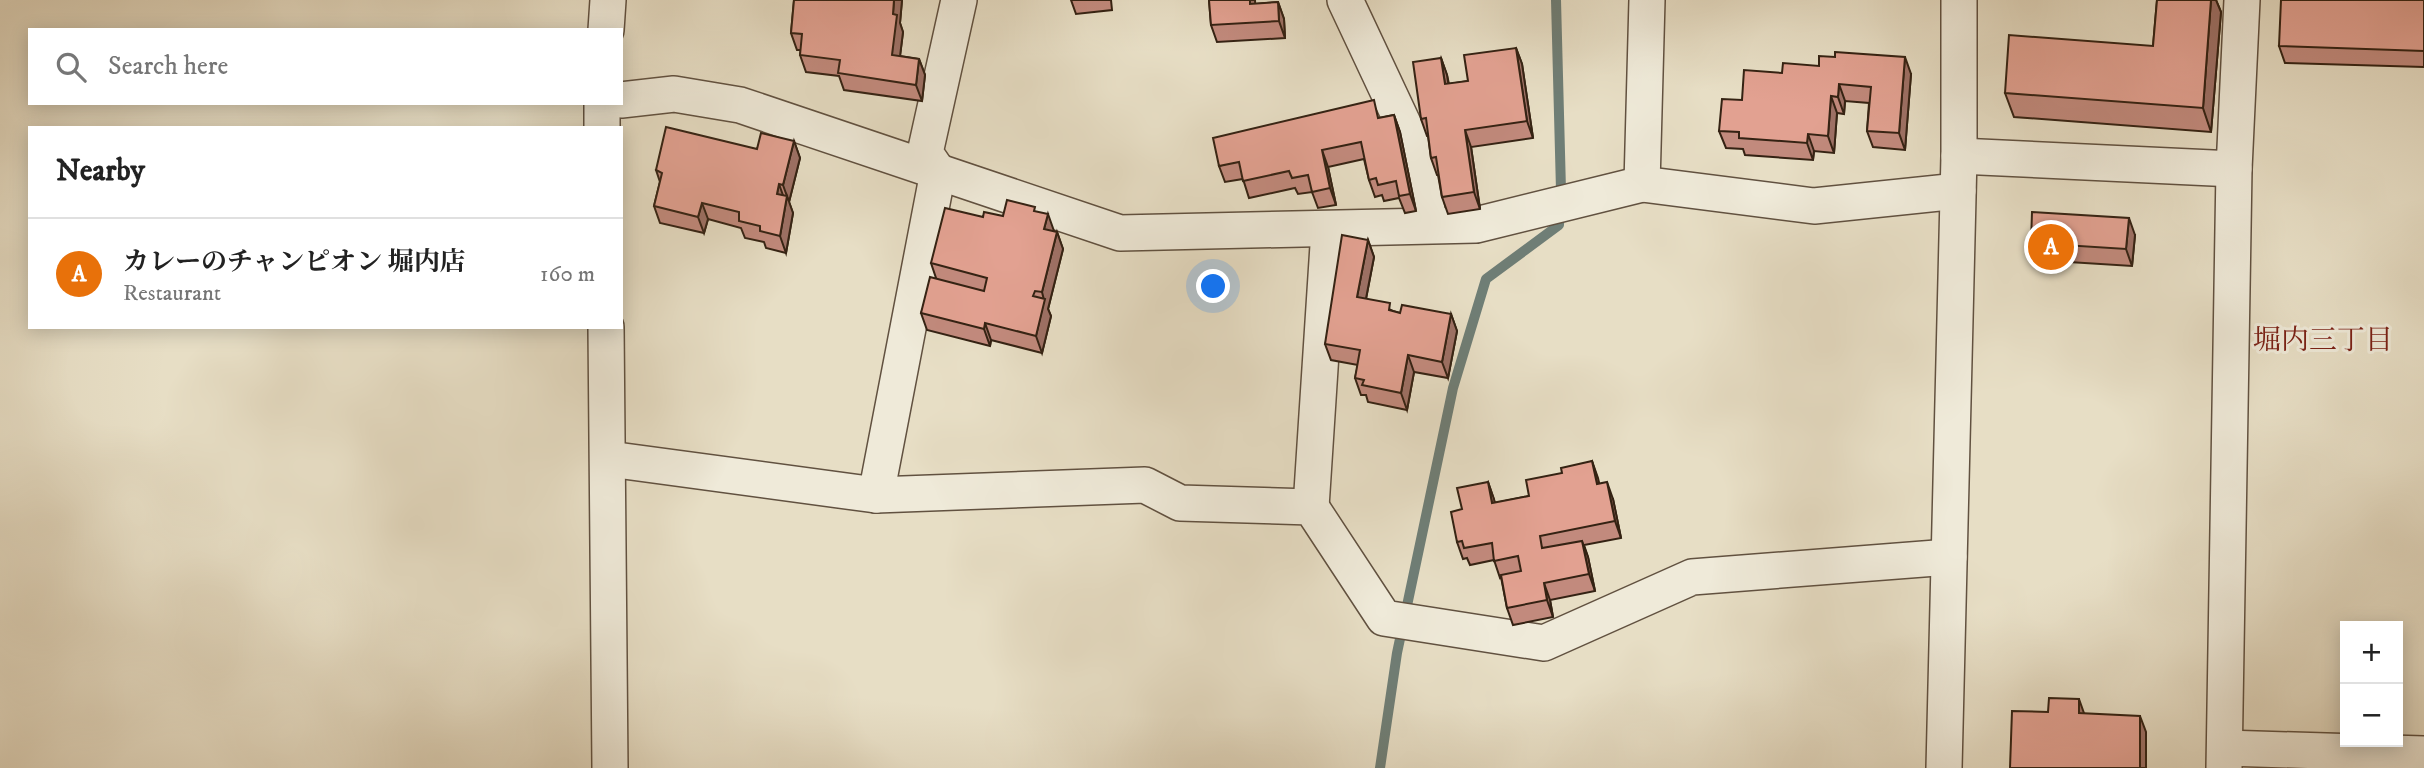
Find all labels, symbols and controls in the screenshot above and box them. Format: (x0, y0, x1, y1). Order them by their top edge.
search box (28, 28, 623, 105)
icon: search (52, 48, 90, 86)
text: Search here (108, 50, 228, 83)
text: Nearby (56, 153, 145, 190)
pin: A (2028, 221, 2074, 273)
text: カレーのチャンピオン 堀内店 (123, 246, 466, 279)
text: A (72, 260, 86, 289)
text: 160 m (540, 260, 595, 289)
your location (1196, 269, 1230, 303)
text: Restaurant (123, 279, 221, 308)
district label: 堀内三丁目 (2253, 323, 2393, 358)
map controls (2340, 621, 2403, 747)
button: + (2340, 621, 2403, 684)
button: − (2340, 684, 2403, 747)

